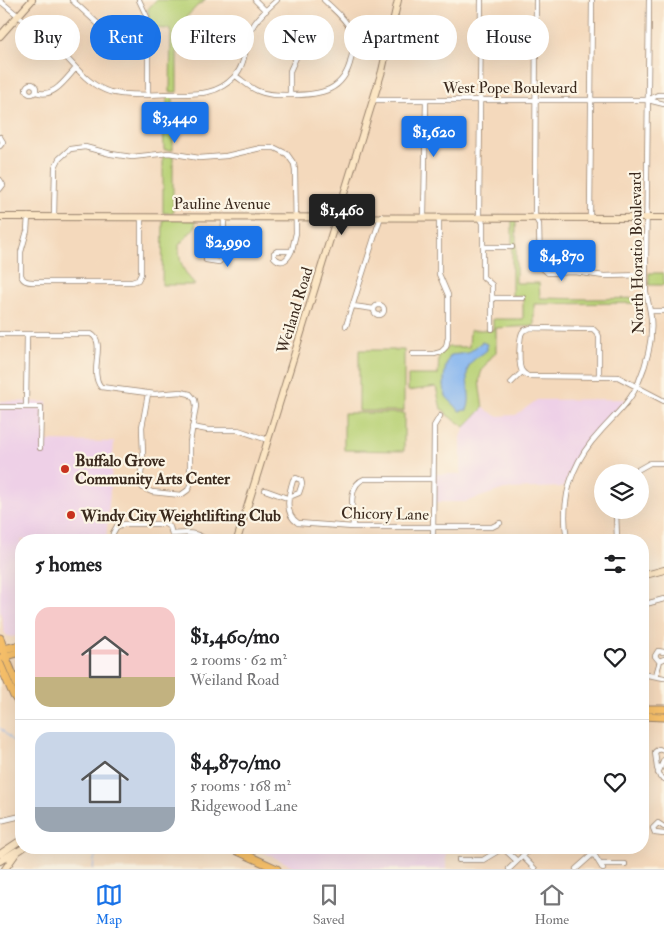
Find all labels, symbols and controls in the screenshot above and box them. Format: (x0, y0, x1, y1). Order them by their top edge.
chip: Buy (15, 15, 80, 60)
chip: Rent (90, 15, 161, 60)
chip: Filters (171, 15, 254, 60)
chip: New (264, 15, 334, 60)
chip: Apartment (344, 15, 457, 60)
chip: House (467, 15, 549, 60)
street label: West Pope Boulevard (442, 78, 577, 99)
pin: $3,440 (134, 102, 216, 144)
text: $3,440 (153, 108, 197, 128)
pin: $1,620 (393, 116, 475, 158)
text: $1,620 (413, 122, 455, 142)
street label: North Horatio Boulevard (626, 171, 648, 334)
street label: Pauline Avenue (174, 194, 271, 214)
pin: $1,460 (301, 194, 383, 236)
text: $1,460 (320, 200, 364, 220)
pin: $2,990 (187, 226, 269, 268)
text: $2,990 (205, 232, 251, 252)
pin: $4,870 (521, 240, 603, 282)
text: $4,870 (540, 246, 584, 266)
street label: Weiland Road (272, 265, 318, 357)
place label: Buffalo Grove Community Arts Center (75, 451, 231, 490)
marker: Buffalo Grove Community Arts Center (59, 463, 71, 475)
map controls (594, 464, 649, 519)
button: layers (594, 464, 649, 519)
street label: Chicory Lane (341, 503, 429, 525)
place label: Windy City Weightlifting Club (80, 506, 281, 527)
marker: Windy City Weightlifting Club (65, 509, 77, 521)
icon: filters (601, 550, 629, 578)
text: 5 homes (35, 551, 102, 578)
text: $1,460/mo (190, 623, 279, 650)
icon: home (75, 627, 135, 687)
icon: heart (601, 643, 629, 671)
text: 2 rooms · 62 m² (190, 650, 287, 670)
text: Weiland Road (190, 670, 279, 690)
text: $4,870/mo (190, 749, 281, 776)
icon: home (75, 752, 135, 812)
icon: heart (601, 768, 629, 796)
text: 5 rooms · 168 m² (190, 776, 291, 796)
text: Ridgewood Lane (190, 796, 298, 816)
tab: Map (95, 881, 123, 928)
tab: Saved (313, 881, 345, 928)
tab: Home (534, 881, 569, 928)

